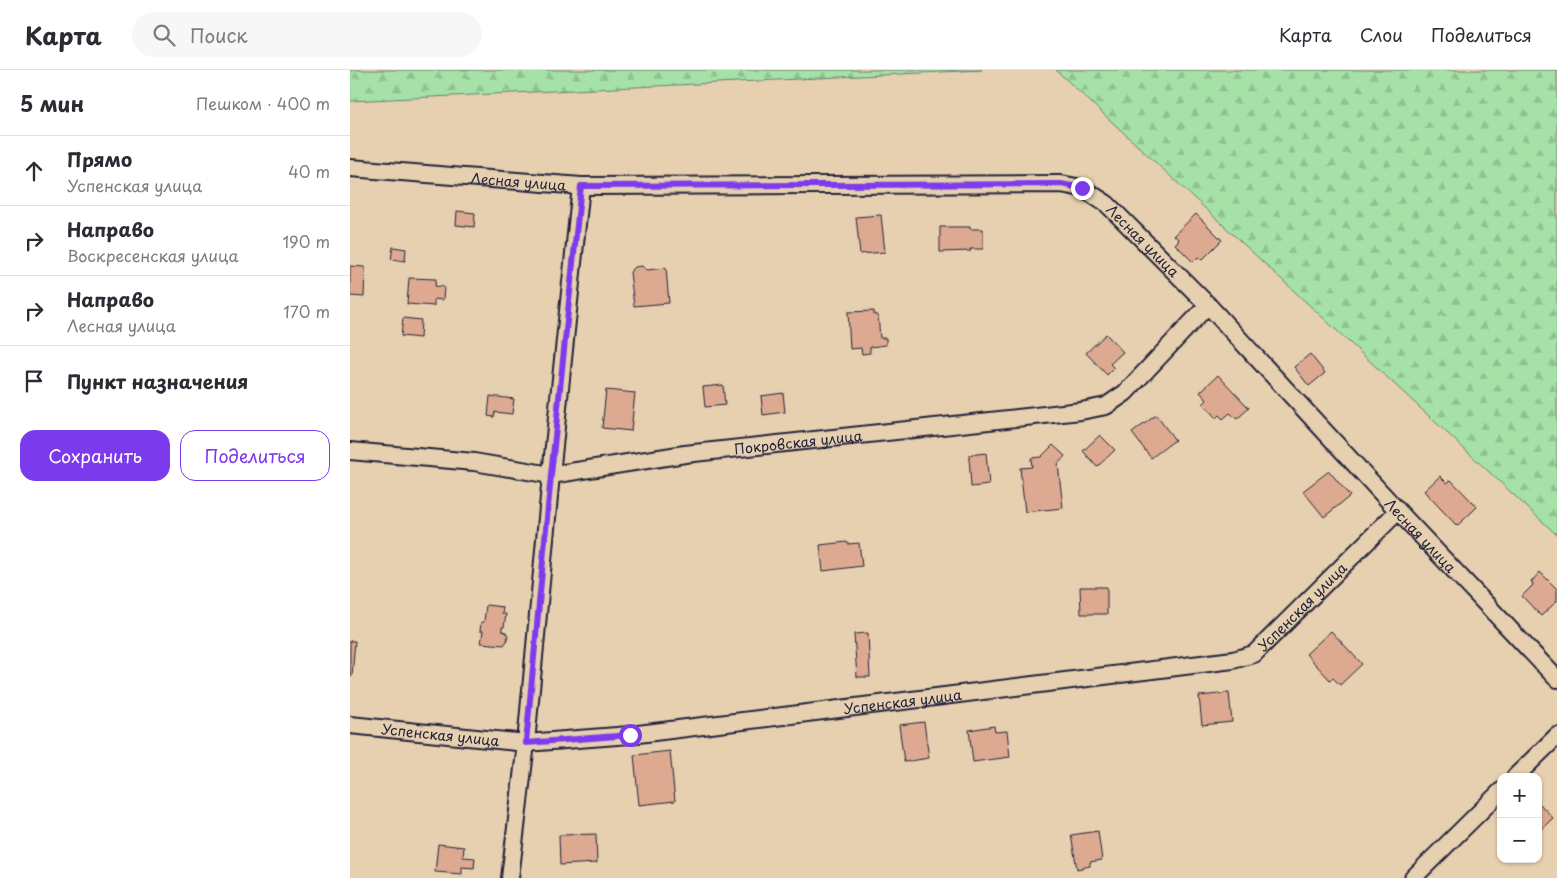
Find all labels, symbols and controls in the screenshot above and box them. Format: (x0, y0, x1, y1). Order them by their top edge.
search box (132, 12, 482, 57)
text: Карта (25, 17, 102, 53)
icon: search (150, 21, 178, 49)
text: Поиск (190, 21, 248, 49)
text: Карта (1279, 21, 1332, 48)
text: Слои (1360, 21, 1403, 48)
text: Поделиться (1431, 21, 1532, 48)
text: 5 мин (20, 87, 84, 119)
text: Пешком · 400 m (196, 91, 330, 115)
text: Прямо (67, 145, 132, 173)
icon: ahead (20, 157, 48, 185)
text: 40 m (288, 159, 330, 183)
street label: Лесная улица (470, 167, 567, 195)
text: Успенская улица (67, 173, 202, 197)
route end (1071, 177, 1094, 200)
street label: Лесная улица (1102, 199, 1184, 281)
text: Направо (67, 215, 154, 243)
icon: right (20, 227, 48, 255)
text: 190 m (282, 229, 330, 253)
text: Воскресенская улица (67, 243, 239, 267)
text: Направо (67, 285, 154, 313)
icon: right (20, 297, 48, 325)
text: 170 m (284, 299, 330, 323)
text: Лесная улица (67, 313, 176, 337)
icon: arrive (20, 367, 48, 395)
text: Пункт назначения (67, 367, 248, 395)
street label: Покровская улица (733, 424, 863, 459)
button: Сохранить (20, 430, 170, 481)
button: Поделиться (180, 430, 330, 481)
street label: Лесная улица (1380, 493, 1461, 577)
street label: Успенская улица (1252, 557, 1351, 656)
street label: Успенская улица (843, 683, 963, 719)
street label: Успенская улица (381, 718, 501, 751)
route start (619, 724, 642, 747)
map controls (1497, 773, 1542, 863)
button: + (1497, 773, 1542, 818)
button: − (1497, 818, 1542, 863)

